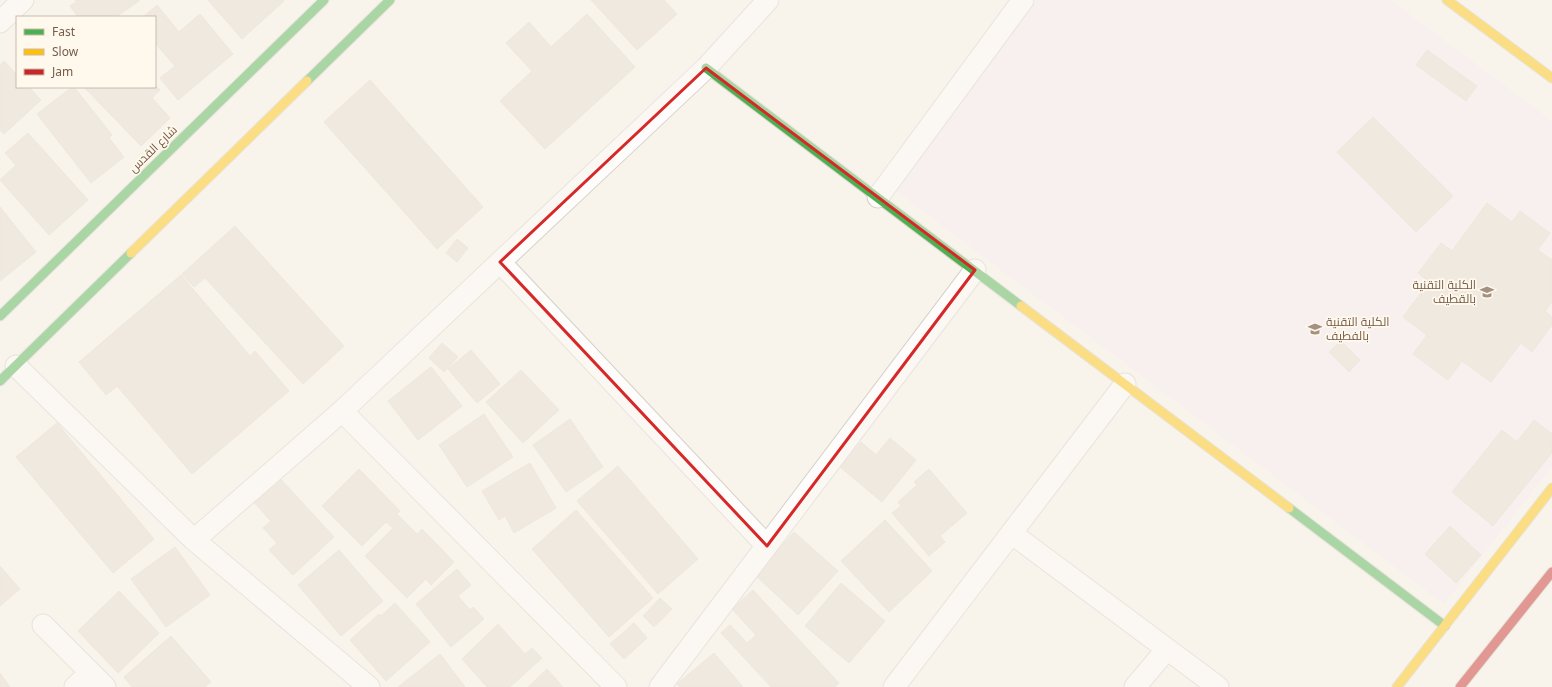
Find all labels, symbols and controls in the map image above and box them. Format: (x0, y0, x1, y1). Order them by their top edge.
legend (16, 16, 156, 88)
text: Fast (52, 23, 76, 40)
text: Slow (52, 43, 79, 60)
text: Jam (51, 63, 73, 80)
street label: شارع القدس (125, 121, 181, 176)
place label: الكلية التقنية بالقطيف (1413, 276, 1476, 307)
school or university icon: الكلية التقنية بالقطيف (1479, 284, 1495, 300)
place label: الكلية التقنية بالفطيف (1326, 313, 1389, 344)
school or university icon: الكلية التقنية بالفطيف (1307, 321, 1323, 337)

